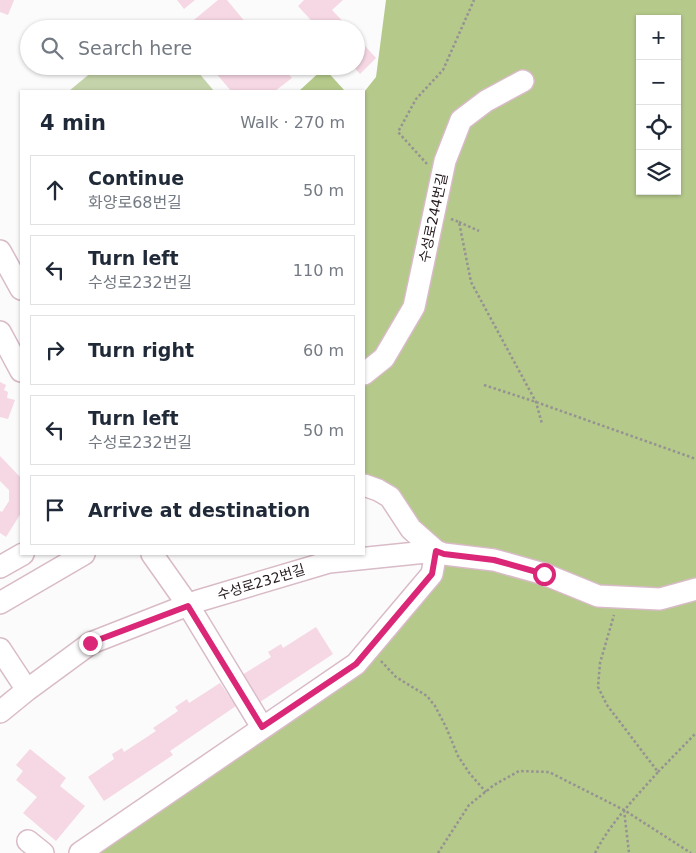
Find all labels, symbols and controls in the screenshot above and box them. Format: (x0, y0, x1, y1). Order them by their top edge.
map controls (636, 15, 681, 195)
button: + (636, 15, 681, 60)
search box (20, 20, 365, 75)
icon: search (38, 34, 66, 62)
text: Search here (78, 37, 192, 59)
button: − (636, 60, 681, 105)
button: locate (636, 105, 681, 150)
text: 4 min (40, 111, 106, 135)
text: Walk · 270 m (240, 113, 345, 132)
button: layers (636, 150, 681, 195)
text: Continue (88, 167, 184, 189)
street label: 수성로244번길 (416, 172, 450, 264)
icon: ahead (41, 176, 69, 204)
text: 50 m (303, 181, 344, 200)
text: 화양로68번길 (88, 193, 182, 212)
text: Turn left (88, 247, 179, 269)
icon: left (41, 256, 69, 284)
text: 110 m (293, 261, 344, 280)
text: 수성로232번길 (88, 273, 192, 292)
icon: right (41, 336, 69, 364)
text: Turn right (88, 339, 194, 361)
text: 60 m (303, 341, 344, 360)
text: Turn left (88, 407, 179, 429)
icon: left (41, 416, 69, 444)
text: 50 m (303, 421, 344, 440)
text: 수성로232번길 (88, 433, 192, 452)
icon: arrive (41, 496, 69, 524)
text: Arrive at destination (88, 499, 310, 521)
street label: 수성로232번길 (215, 561, 307, 603)
route start (533, 563, 556, 586)
route end (79, 632, 102, 655)

